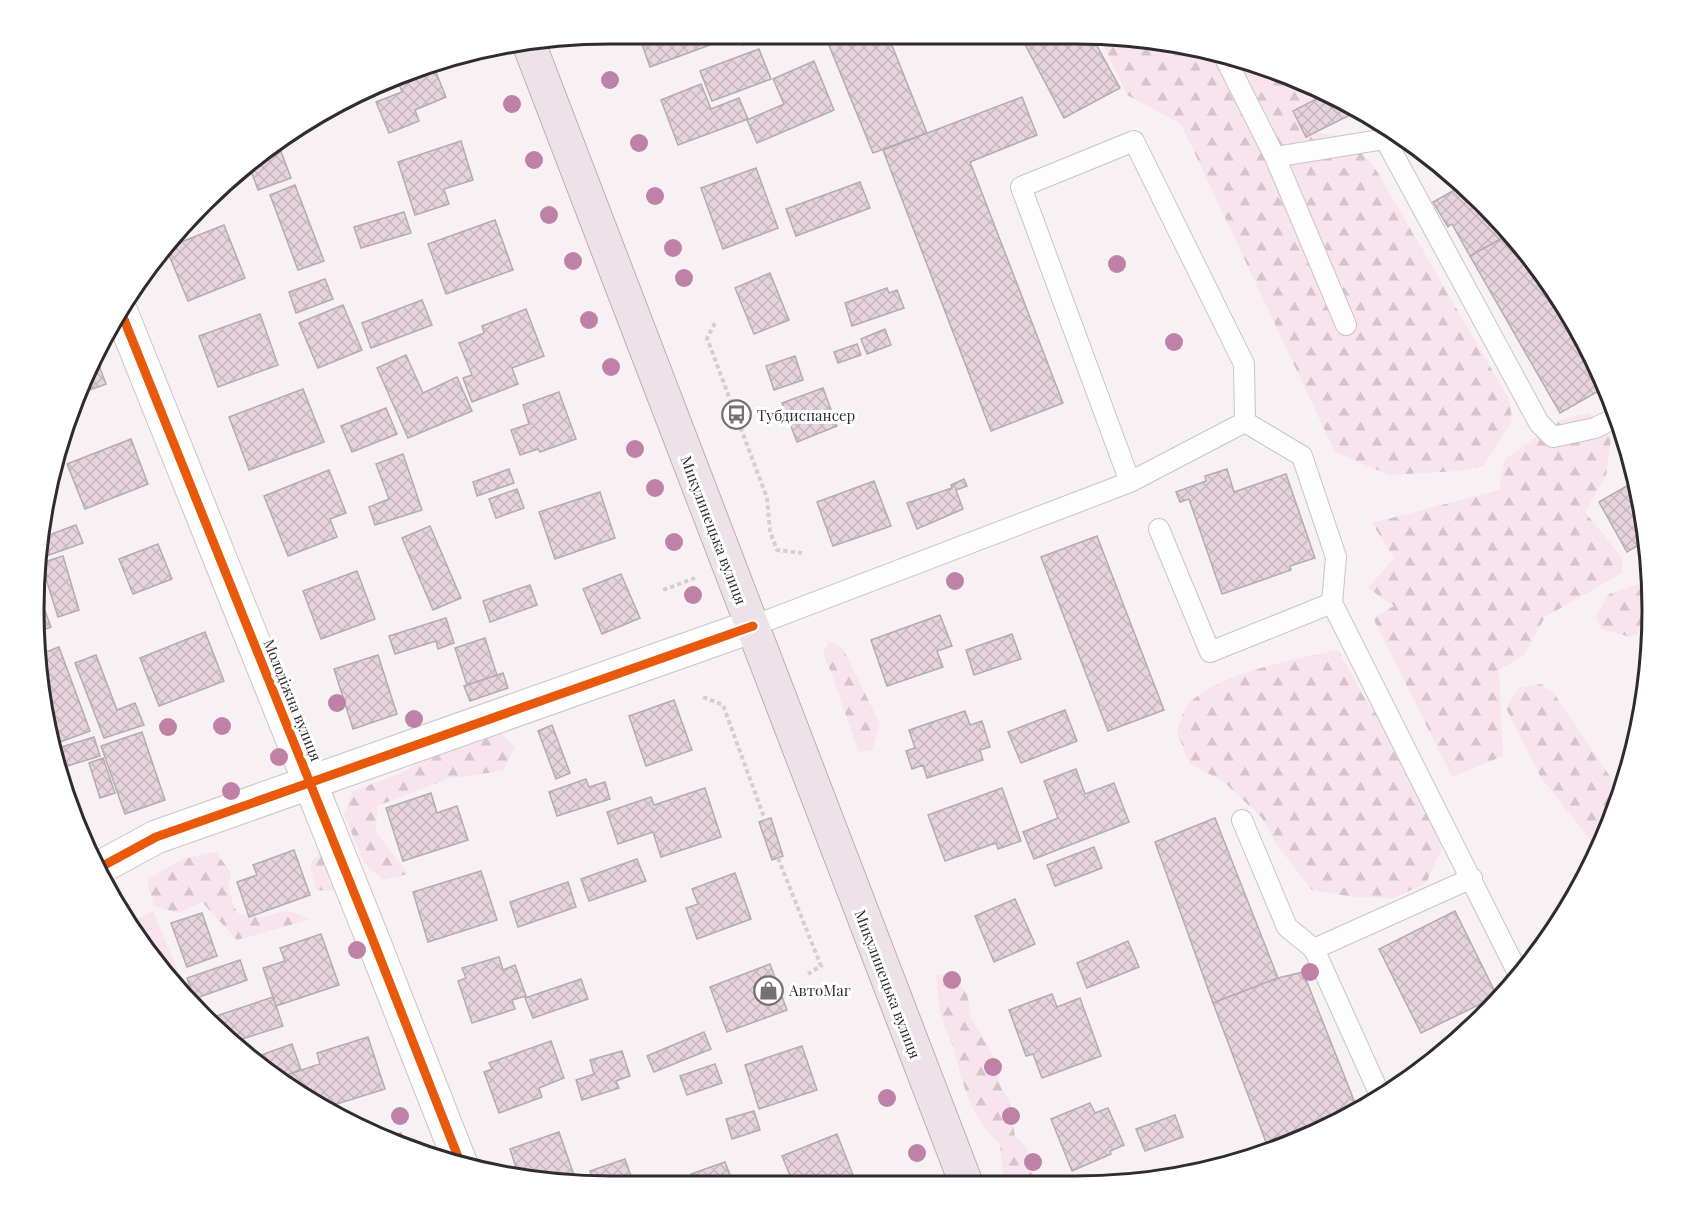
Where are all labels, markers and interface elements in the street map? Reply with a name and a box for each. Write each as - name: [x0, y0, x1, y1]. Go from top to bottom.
- bus stop icon: Тубдиспансер: [720, 399, 752, 431]
- place label: Тубдиспансер: [757, 405, 856, 425]
- street label: Микулинецька вулиця: [676, 453, 752, 607]
- street label: Молодіжна вулиця: [259, 636, 327, 764]
- street label: Микулинецька вулиця: [850, 907, 926, 1061]
- shop icon: АвтоМаг: [752, 974, 784, 1006]
- place label: АвтоМаг: [788, 980, 851, 1000]

